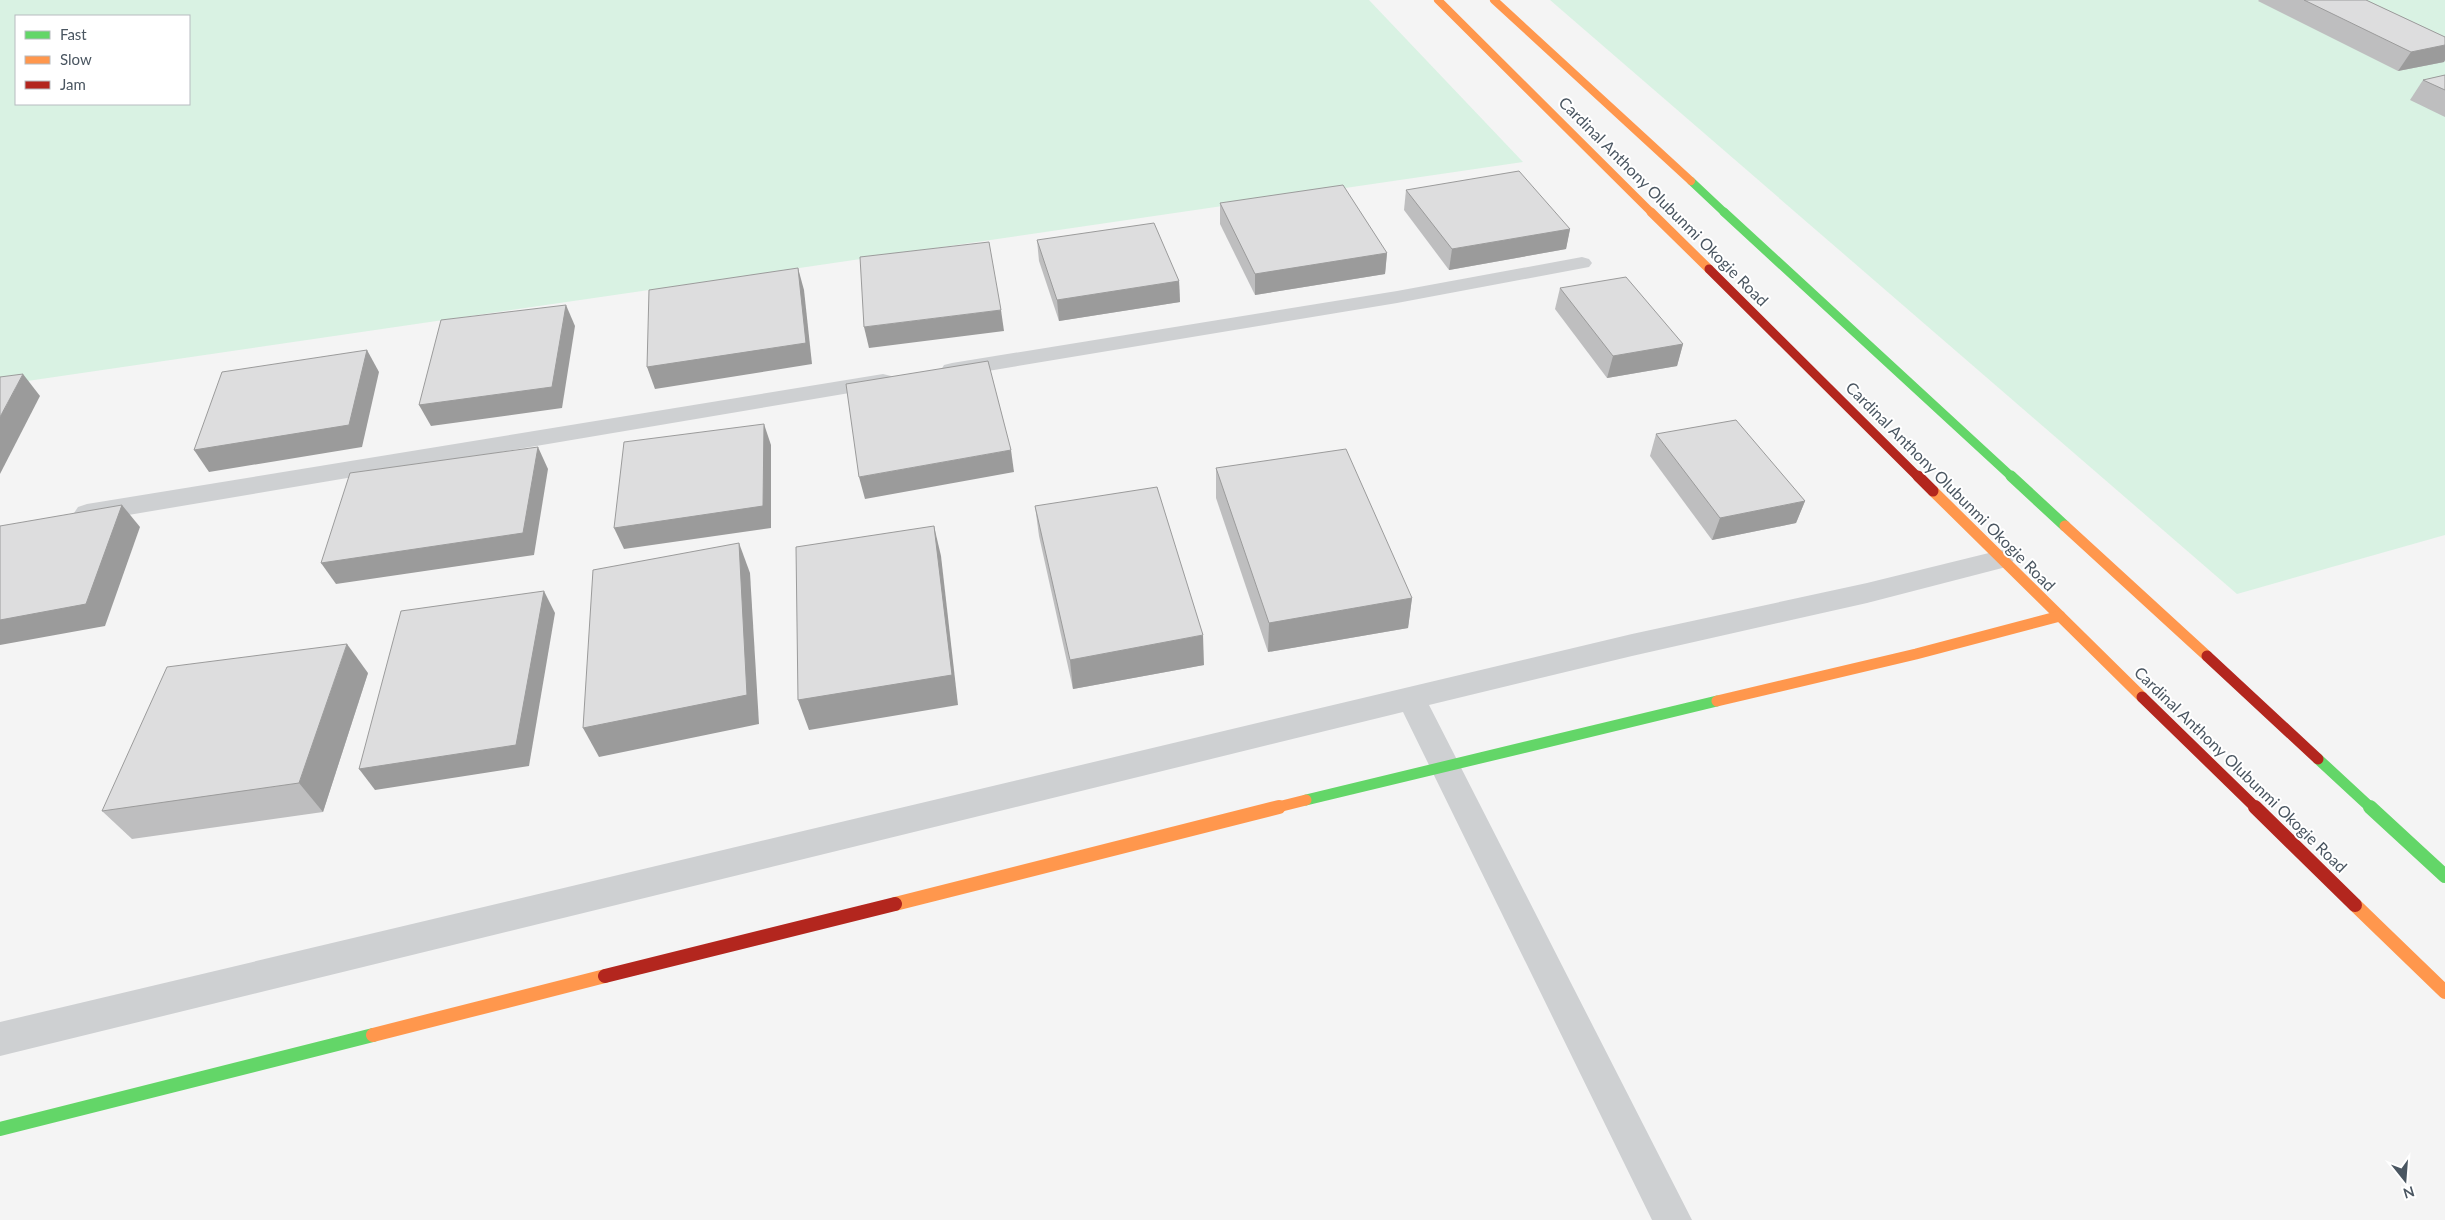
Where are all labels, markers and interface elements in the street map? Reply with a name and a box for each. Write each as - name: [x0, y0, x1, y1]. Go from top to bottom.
- legend: [15, 15, 190, 105]
- text: Fast: [60, 25, 87, 43]
- text: Slow: [60, 50, 92, 68]
- text: Jam: [60, 75, 86, 93]
- street label: Cardinal Anthony Olubunmi Okogie Road: [1555, 92, 1773, 310]
- street label: Cardinal Anthony Olubunmi Okogie Road: [1842, 377, 2060, 595]
- street label: Cardinal Anthony Olubunmi Okogie Road: [2131, 662, 2351, 876]
- north arrow: [2380, 1155, 2430, 1205]
- text: N: [2401, 1183, 2417, 1203]

